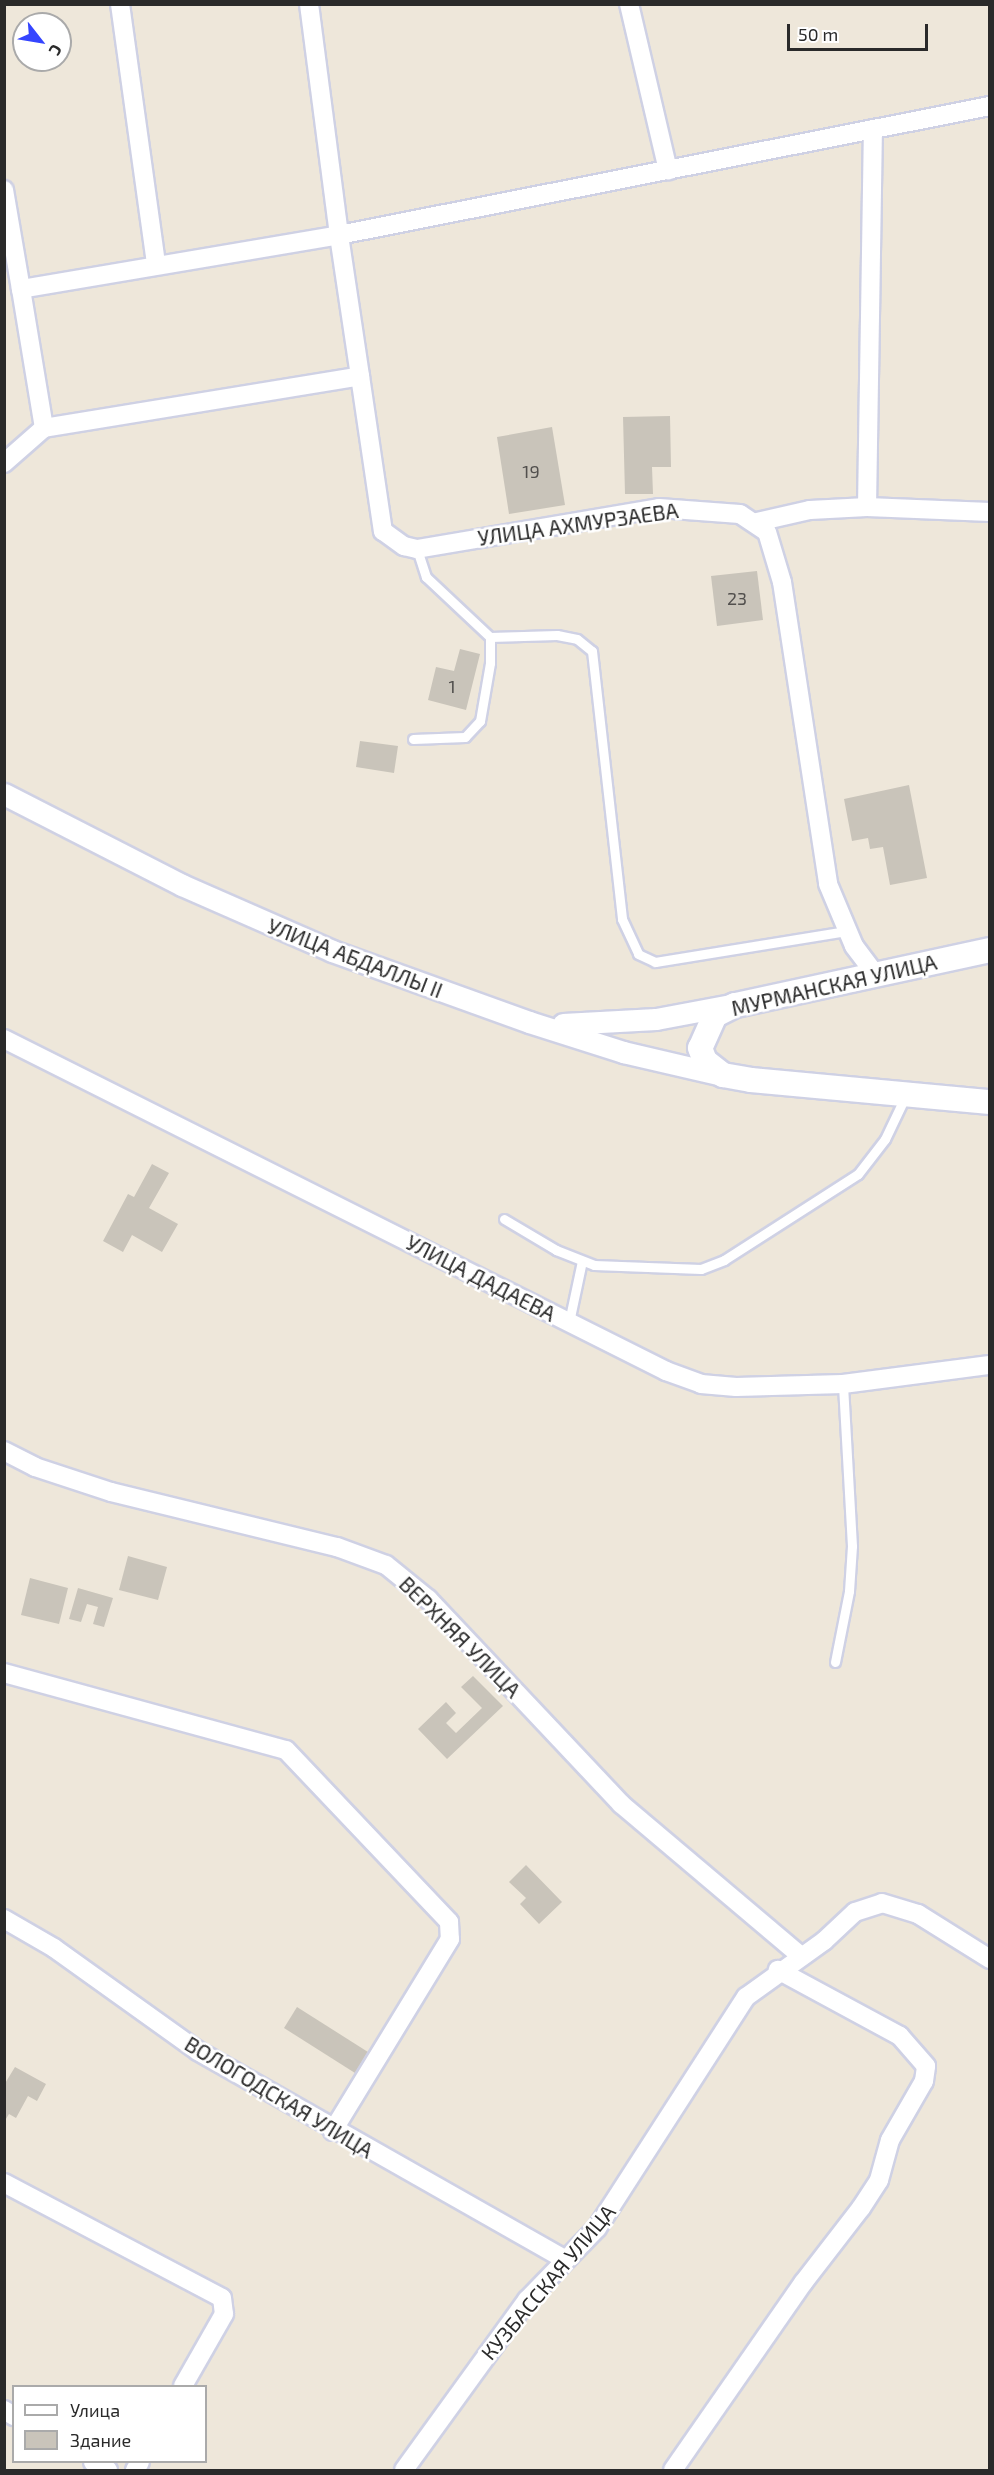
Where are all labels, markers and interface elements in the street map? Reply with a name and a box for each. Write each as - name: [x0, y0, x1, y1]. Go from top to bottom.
- north arrow: [12, 12, 72, 72]
- scale bar: [790, 12, 931, 50]
- text: 50 m: [798, 23, 838, 45]
- text: С: [46, 42, 67, 59]
- house number: 19: [522, 460, 540, 482]
- street label: УЛИЦА АХМУРЗАЕВА: [476, 497, 680, 551]
- house number: 23: [727, 587, 747, 609]
- house number: 1: [448, 675, 456, 697]
- street label: УЛИЦА АБДАЛЛЫ II: [264, 913, 446, 1003]
- street label: МУРМАНСКАЯ УЛИЦА: [729, 949, 939, 1021]
- street label: УЛИЦА ДАДАЕВА: [402, 1229, 560, 1327]
- street label: ВЕРХНЯЯ УЛИЦА: [394, 1571, 526, 1703]
- street label: ВОЛОГОДСКАЯ УЛИЦА: [180, 2031, 378, 2163]
- street label: КУЗБАССКАЯ УЛИЦА: [476, 2199, 620, 2365]
- legend: [12, 2385, 207, 2463]
- text: Улица: [70, 2399, 120, 2421]
- text: Здание: [70, 2429, 131, 2451]

